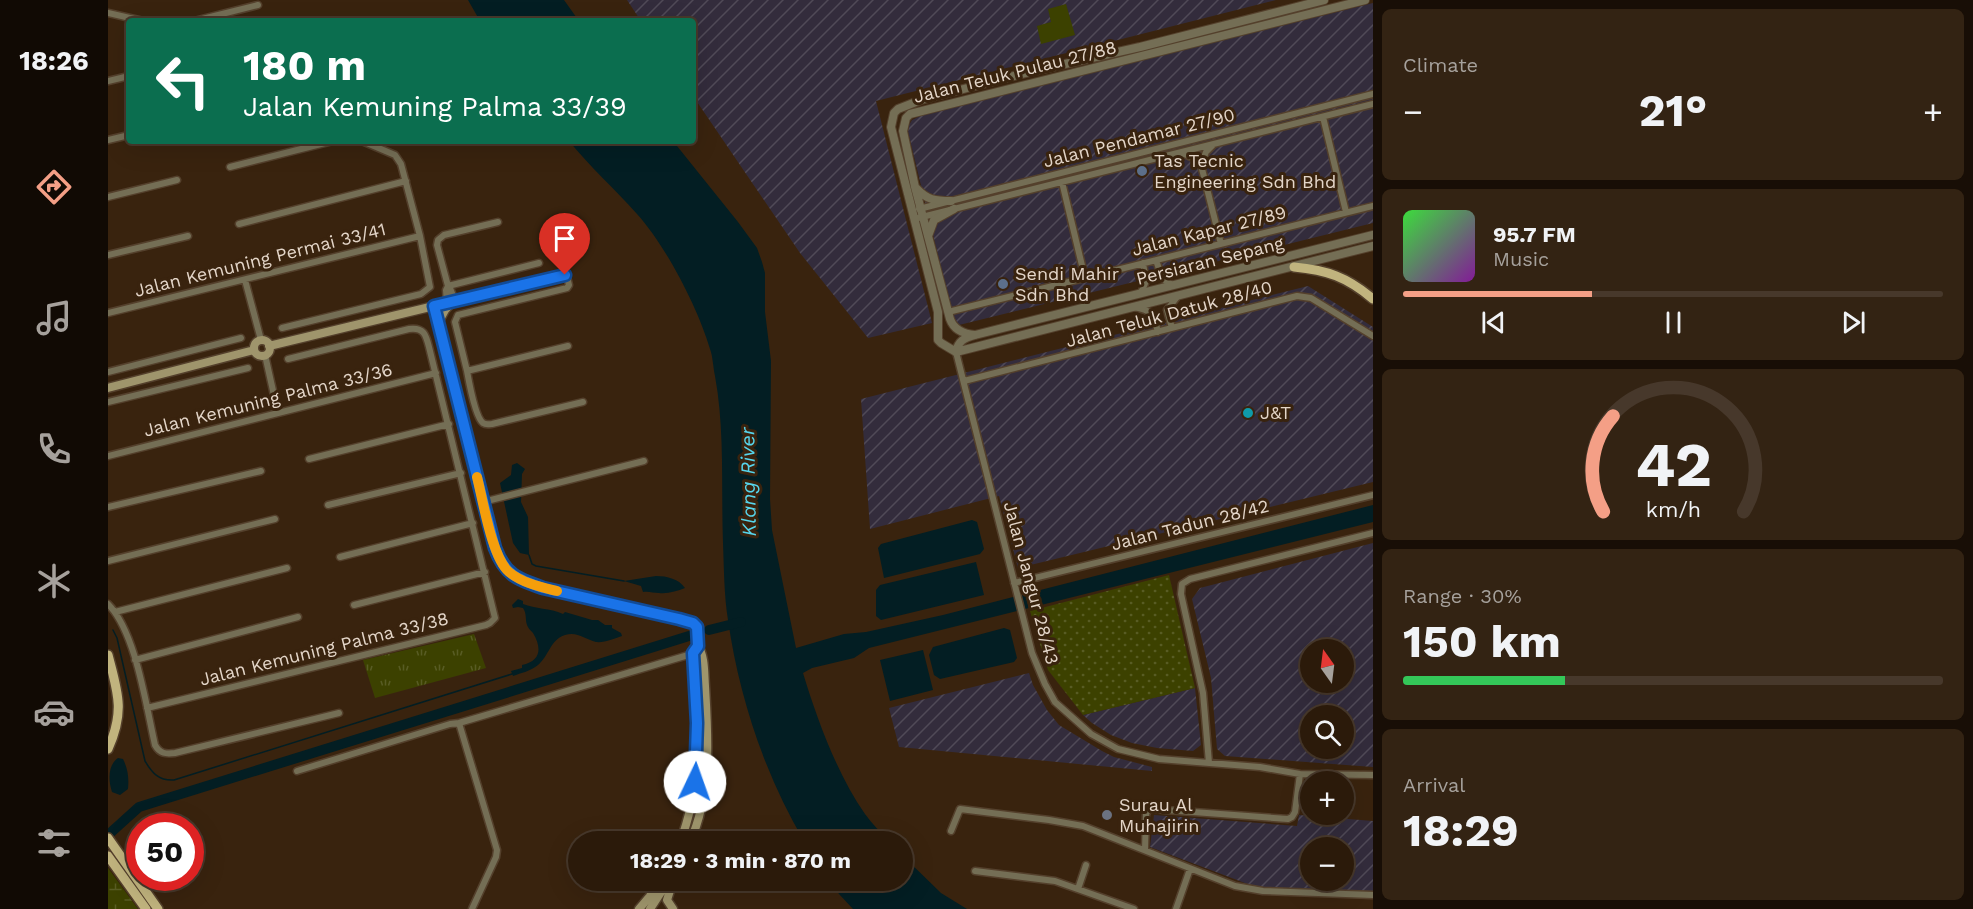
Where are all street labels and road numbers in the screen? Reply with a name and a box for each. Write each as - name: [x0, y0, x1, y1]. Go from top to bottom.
- street label: Jalan Teluk Pulau 27/88: [911, 36, 1119, 107]
- street label: Jalan Pendamar 27/90: [1041, 104, 1237, 171]
- street label: Jalan Kapar 27/89: [1130, 201, 1288, 260]
- street label: Jalan Kemuning Permai 33/41: [132, 218, 388, 301]
- street label: Persiaran Sepang: [1134, 232, 1286, 289]
- street label: Jalan Teluk Datuk 28/40: [1063, 276, 1274, 351]
- street label: Jalan Kemuning Palma 33/36: [141, 358, 394, 441]
- street label: Jalan Tadun 28/42: [1109, 495, 1271, 554]
- street label: Jalan Jangur 28/43: [1000, 499, 1063, 667]
- street label: Jalan Kemuning Palma 33/38: [197, 607, 450, 690]

